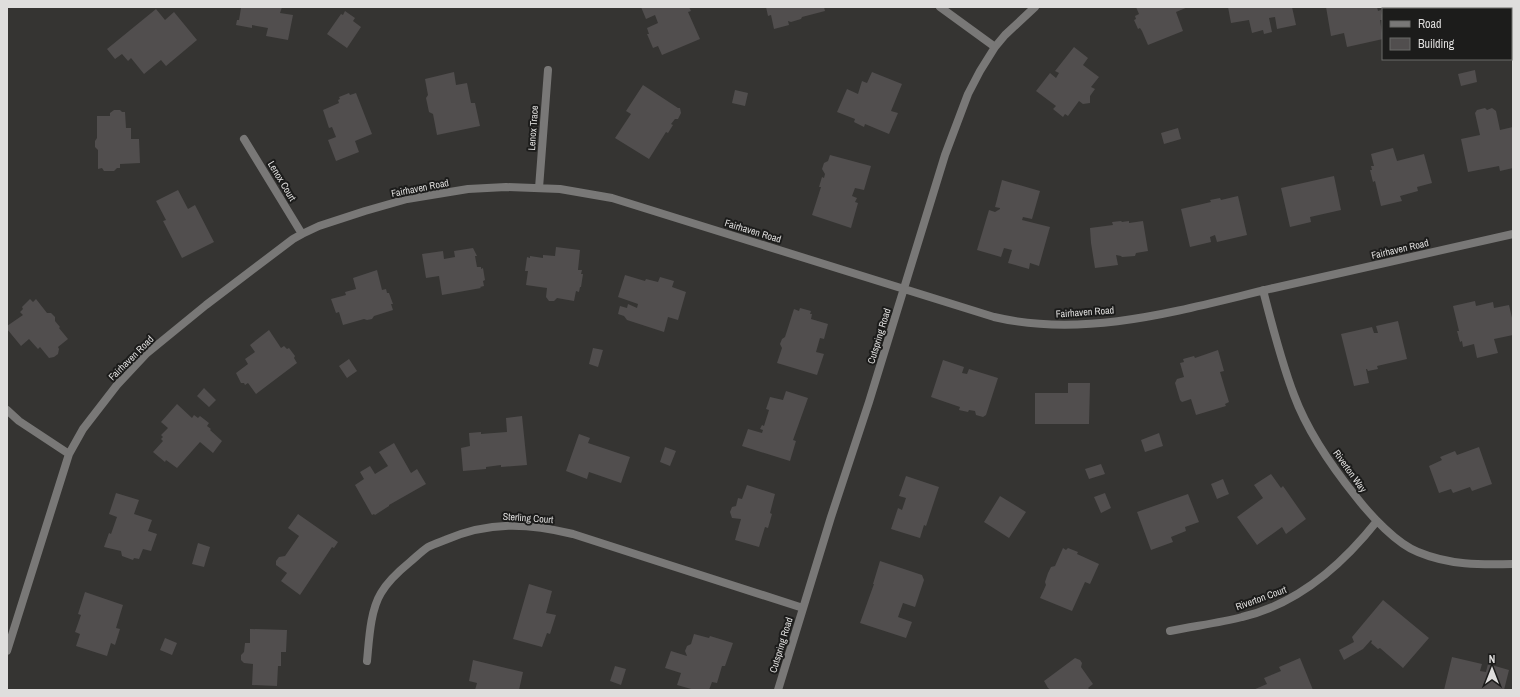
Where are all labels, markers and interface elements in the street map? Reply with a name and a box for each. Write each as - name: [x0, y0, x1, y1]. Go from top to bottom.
- legend: [1382, 8, 1512, 60]
- text: Road: [1418, 16, 1442, 32]
- text: Building: [1418, 36, 1455, 52]
- street label: Lenox Trace: [525, 105, 541, 151]
- street label: Lenox Court: [265, 159, 299, 204]
- street label: Fairhaven Road: [390, 176, 450, 200]
- street label: Fairhaven Road: [723, 216, 783, 246]
- street label: Fairhaven Road: [1370, 236, 1430, 262]
- street label: Fairhaven Road: [1055, 303, 1115, 321]
- street label: Cutspring Road: [864, 307, 894, 365]
- street label: Fairhaven Road: [106, 333, 156, 383]
- street label: Riverton Way: [1330, 447, 1370, 496]
- street label: Sterling Court: [502, 510, 554, 526]
- street label: Riverton Court: [1234, 583, 1289, 613]
- street label: Cutspring Road: [766, 616, 796, 674]
- north arrow: [1472, 649, 1512, 689]
- text: N: [1489, 652, 1495, 666]

